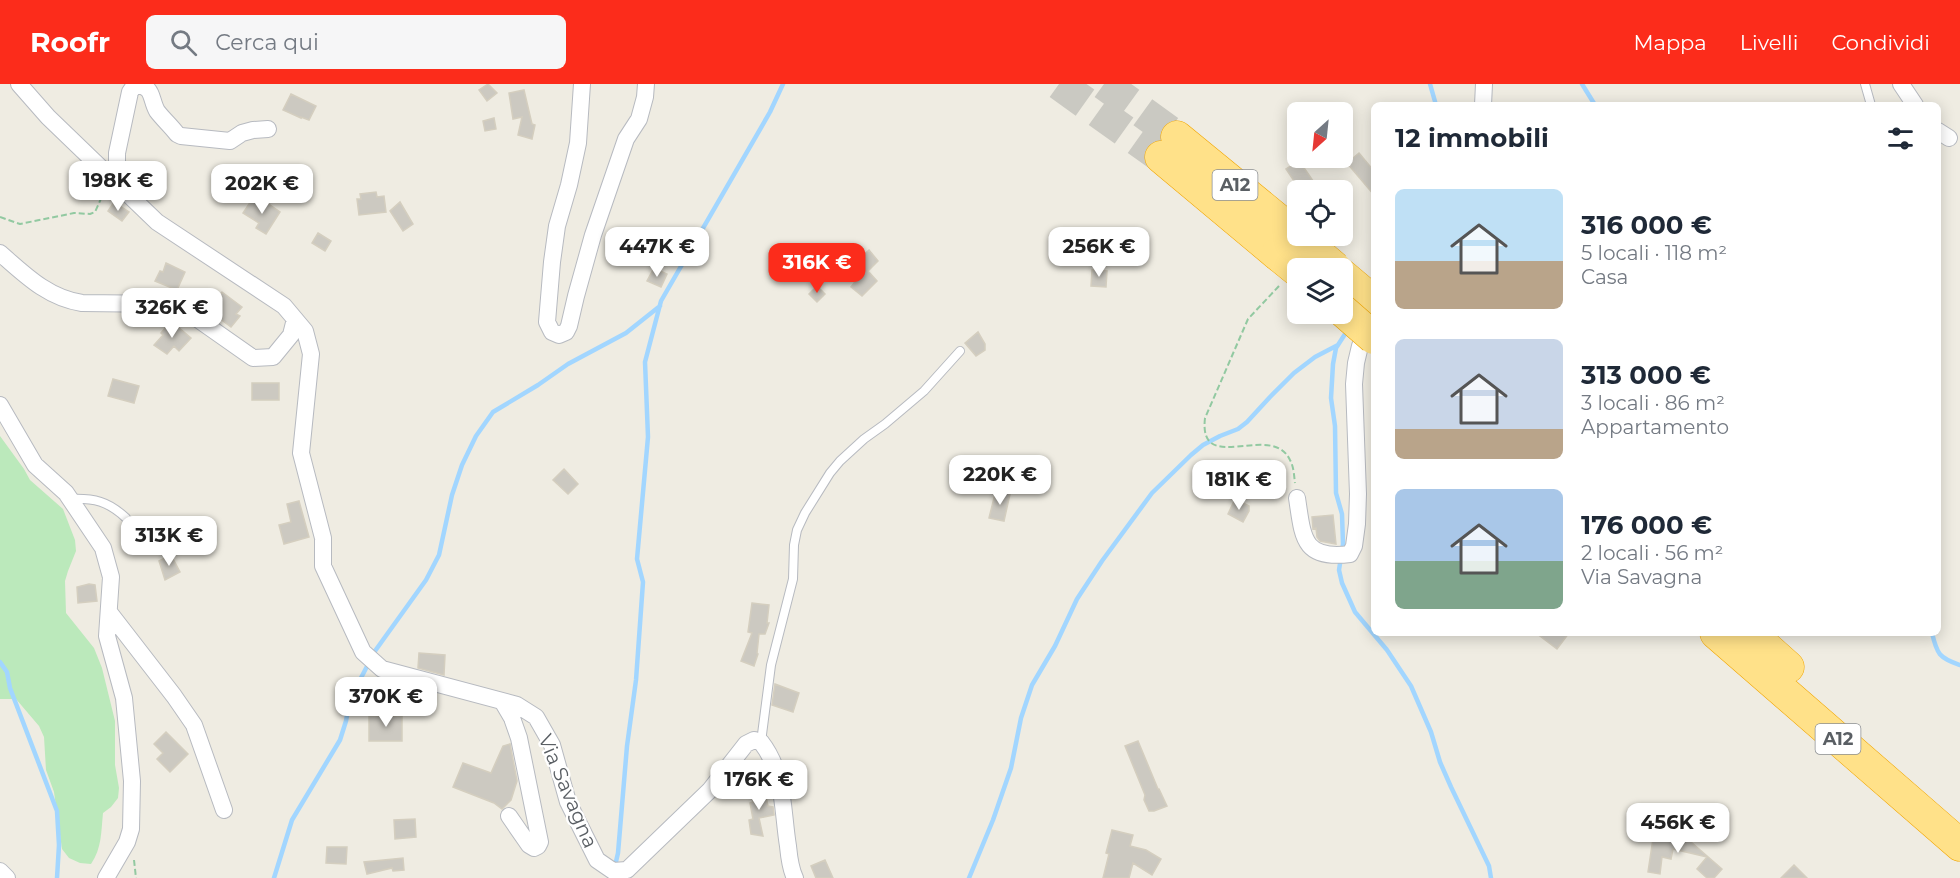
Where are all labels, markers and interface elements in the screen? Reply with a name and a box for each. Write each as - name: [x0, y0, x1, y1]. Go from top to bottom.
- search box: [146, 15, 566, 69]
- text: Roofr: [30, 25, 110, 59]
- icon: search: [167, 26, 200, 59]
- text: Cerca qui: [215, 29, 319, 56]
- text: Mappa: [1633, 30, 1707, 55]
- text: Livelli: [1740, 30, 1798, 55]
- text: Condividi: [1831, 30, 1930, 55]
- north arrow: [1287, 102, 1353, 168]
- map controls: [1287, 102, 1353, 324]
- text: 12 immobili: [1395, 122, 1549, 154]
- icon: filters: [1884, 122, 1917, 155]
- pin: 198K €: [69, 161, 167, 212]
- pin: 202K €: [213, 164, 311, 215]
- text: 198K €: [83, 168, 153, 192]
- road number: A12: [1212, 170, 1258, 200]
- text: 202K €: [225, 171, 299, 195]
- button: locate: [1287, 180, 1353, 246]
- text: 316 000 €: [1581, 209, 1712, 241]
- icon: home: [1443, 213, 1515, 285]
- pin: 447K €: [608, 227, 706, 278]
- pin: 256K €: [1050, 227, 1148, 278]
- text: 447K €: [619, 234, 695, 258]
- text: 256K €: [1062, 234, 1136, 258]
- text: 5 locali · 118 m²: [1581, 241, 1727, 265]
- pin: 316K €: [768, 243, 866, 294]
- text: 316K €: [782, 250, 852, 274]
- button: layers: [1287, 258, 1353, 324]
- text: Casa: [1581, 265, 1628, 289]
- pin: 326K €: [123, 288, 221, 339]
- text: 326K €: [136, 295, 208, 319]
- text: 313 000 €: [1581, 359, 1711, 391]
- icon: home: [1443, 363, 1515, 435]
- text: 3 locali · 86 m²: [1581, 391, 1725, 415]
- text: Appartamento: [1581, 415, 1729, 439]
- pin: 220K €: [951, 455, 1049, 506]
- pin: 181K €: [1190, 460, 1288, 511]
- text: 220K €: [963, 462, 1037, 486]
- text: 181K €: [1206, 467, 1272, 491]
- text: 176 000 €: [1581, 509, 1712, 541]
- icon: home: [1443, 513, 1515, 585]
- pin: 313K €: [120, 516, 218, 567]
- text: 313K €: [135, 523, 203, 547]
- text: 2 locali · 56 m²: [1581, 541, 1723, 565]
- text: Via Savagna: [1581, 565, 1702, 589]
- pin: 370K €: [337, 677, 435, 728]
- text: 370K €: [349, 684, 423, 708]
- road number: A12: [1816, 724, 1860, 754]
- street label: Via Savagna: [533, 731, 603, 851]
- pin: 176K €: [710, 760, 808, 811]
- text: 176K €: [724, 767, 794, 791]
- pin: 456K €: [1629, 803, 1727, 854]
- text: 456K €: [1640, 810, 1716, 834]

